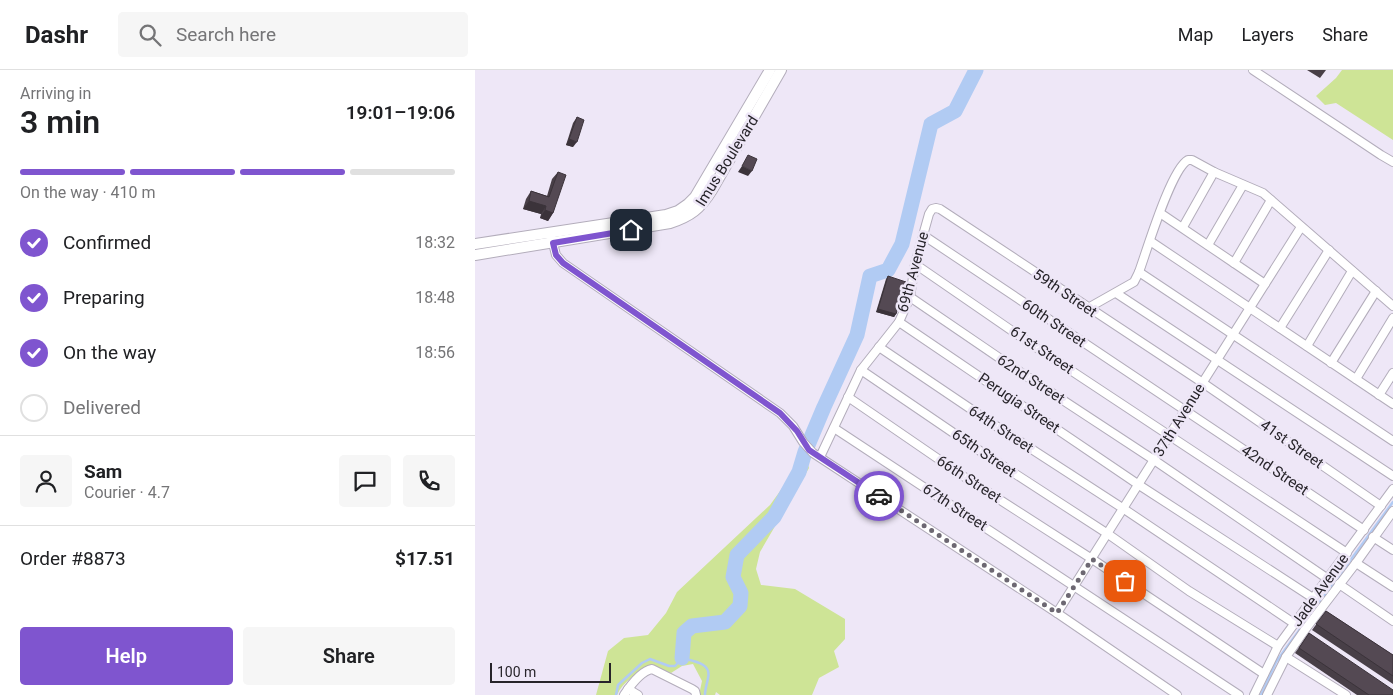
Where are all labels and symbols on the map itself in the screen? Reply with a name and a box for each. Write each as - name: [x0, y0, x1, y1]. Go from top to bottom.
- street label: Imus Boulevard: [692, 112, 762, 210]
- pin: [610, 209, 652, 251]
- street label: 69th Avenue: [894, 230, 932, 314]
- street label: 59th Street: [1030, 265, 1101, 321]
- street label: 60th Street: [1019, 295, 1090, 351]
- street label: 61st Street: [1007, 322, 1077, 378]
- street label: 62nd Street: [994, 351, 1068, 408]
- street label: Perugia Street: [975, 369, 1063, 437]
- street label: 37th Avenue: [1149, 380, 1209, 460]
- street label: 64th Street: [965, 401, 1037, 457]
- street label: 41st Street: [1257, 416, 1327, 472]
- street label: 65th Street: [949, 425, 1020, 481]
- street label: 42nd Street: [1238, 441, 1312, 499]
- street label: 66th Street: [933, 451, 1005, 507]
- courier: [854, 471, 904, 521]
- street label: 67th Street: [919, 479, 991, 535]
- street label: Jade Avenue: [1288, 550, 1352, 630]
- pin: [1104, 560, 1146, 602]
- scale bar: [490, 660, 611, 683]

